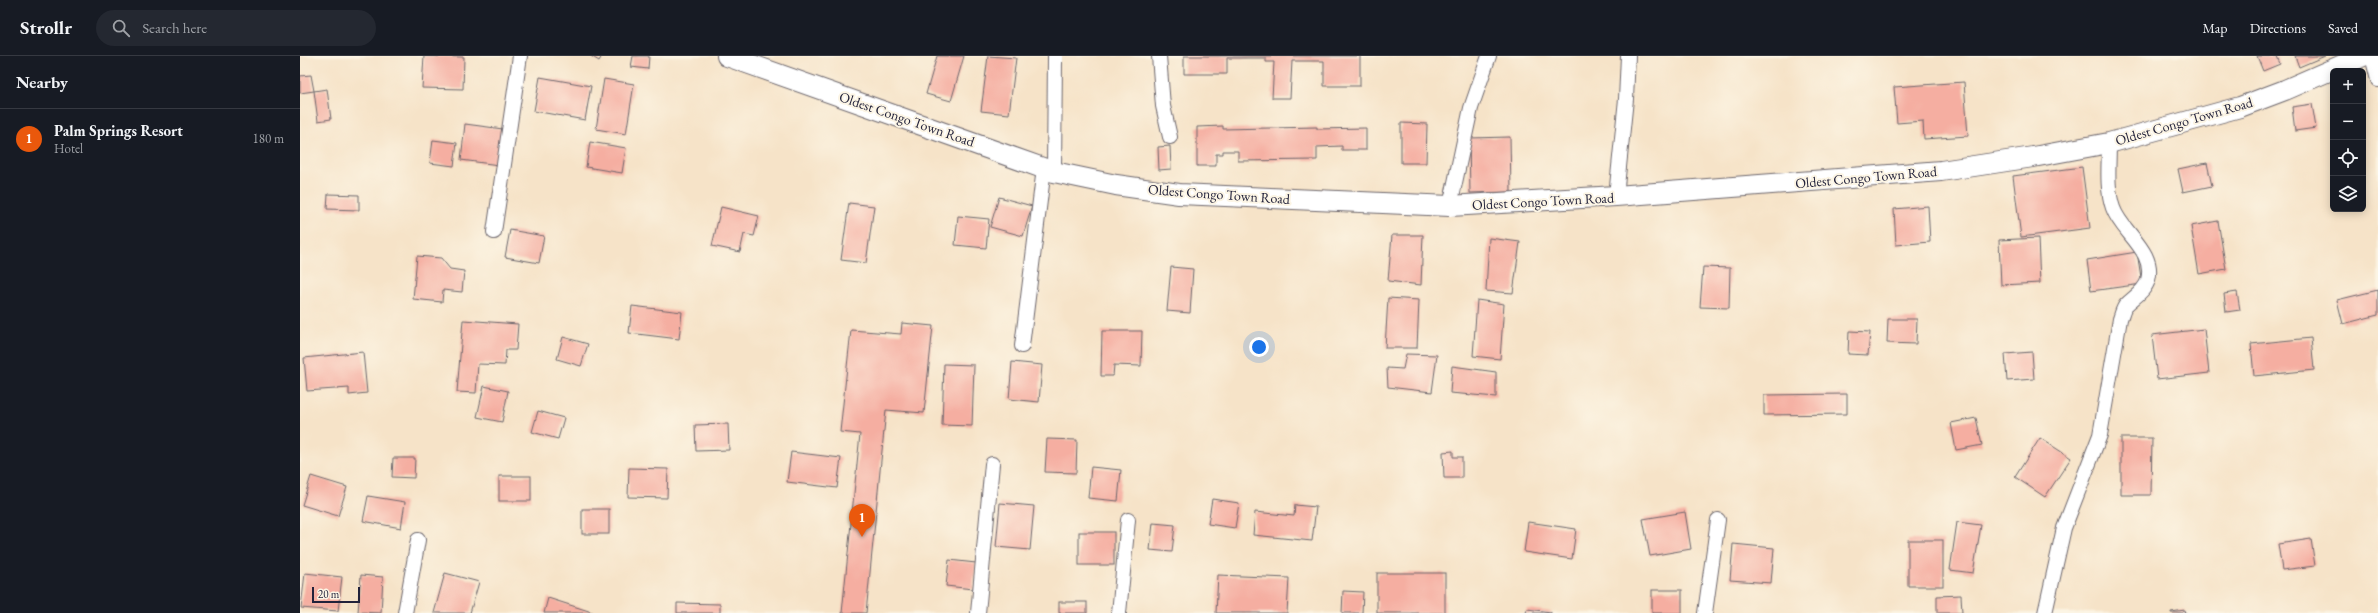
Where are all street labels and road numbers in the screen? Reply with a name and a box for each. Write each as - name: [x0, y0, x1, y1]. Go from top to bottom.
- street label: Oldest Congo Town Road: [837, 87, 978, 151]
- street label: Oldest Congo Town Road: [2113, 93, 2256, 149]
- street label: Oldest Congo Town Road: [1794, 162, 1938, 192]
- street label: Oldest Congo Town Road: [1147, 180, 1291, 208]
- street label: Oldest Congo Town Road: [1472, 188, 1615, 214]

